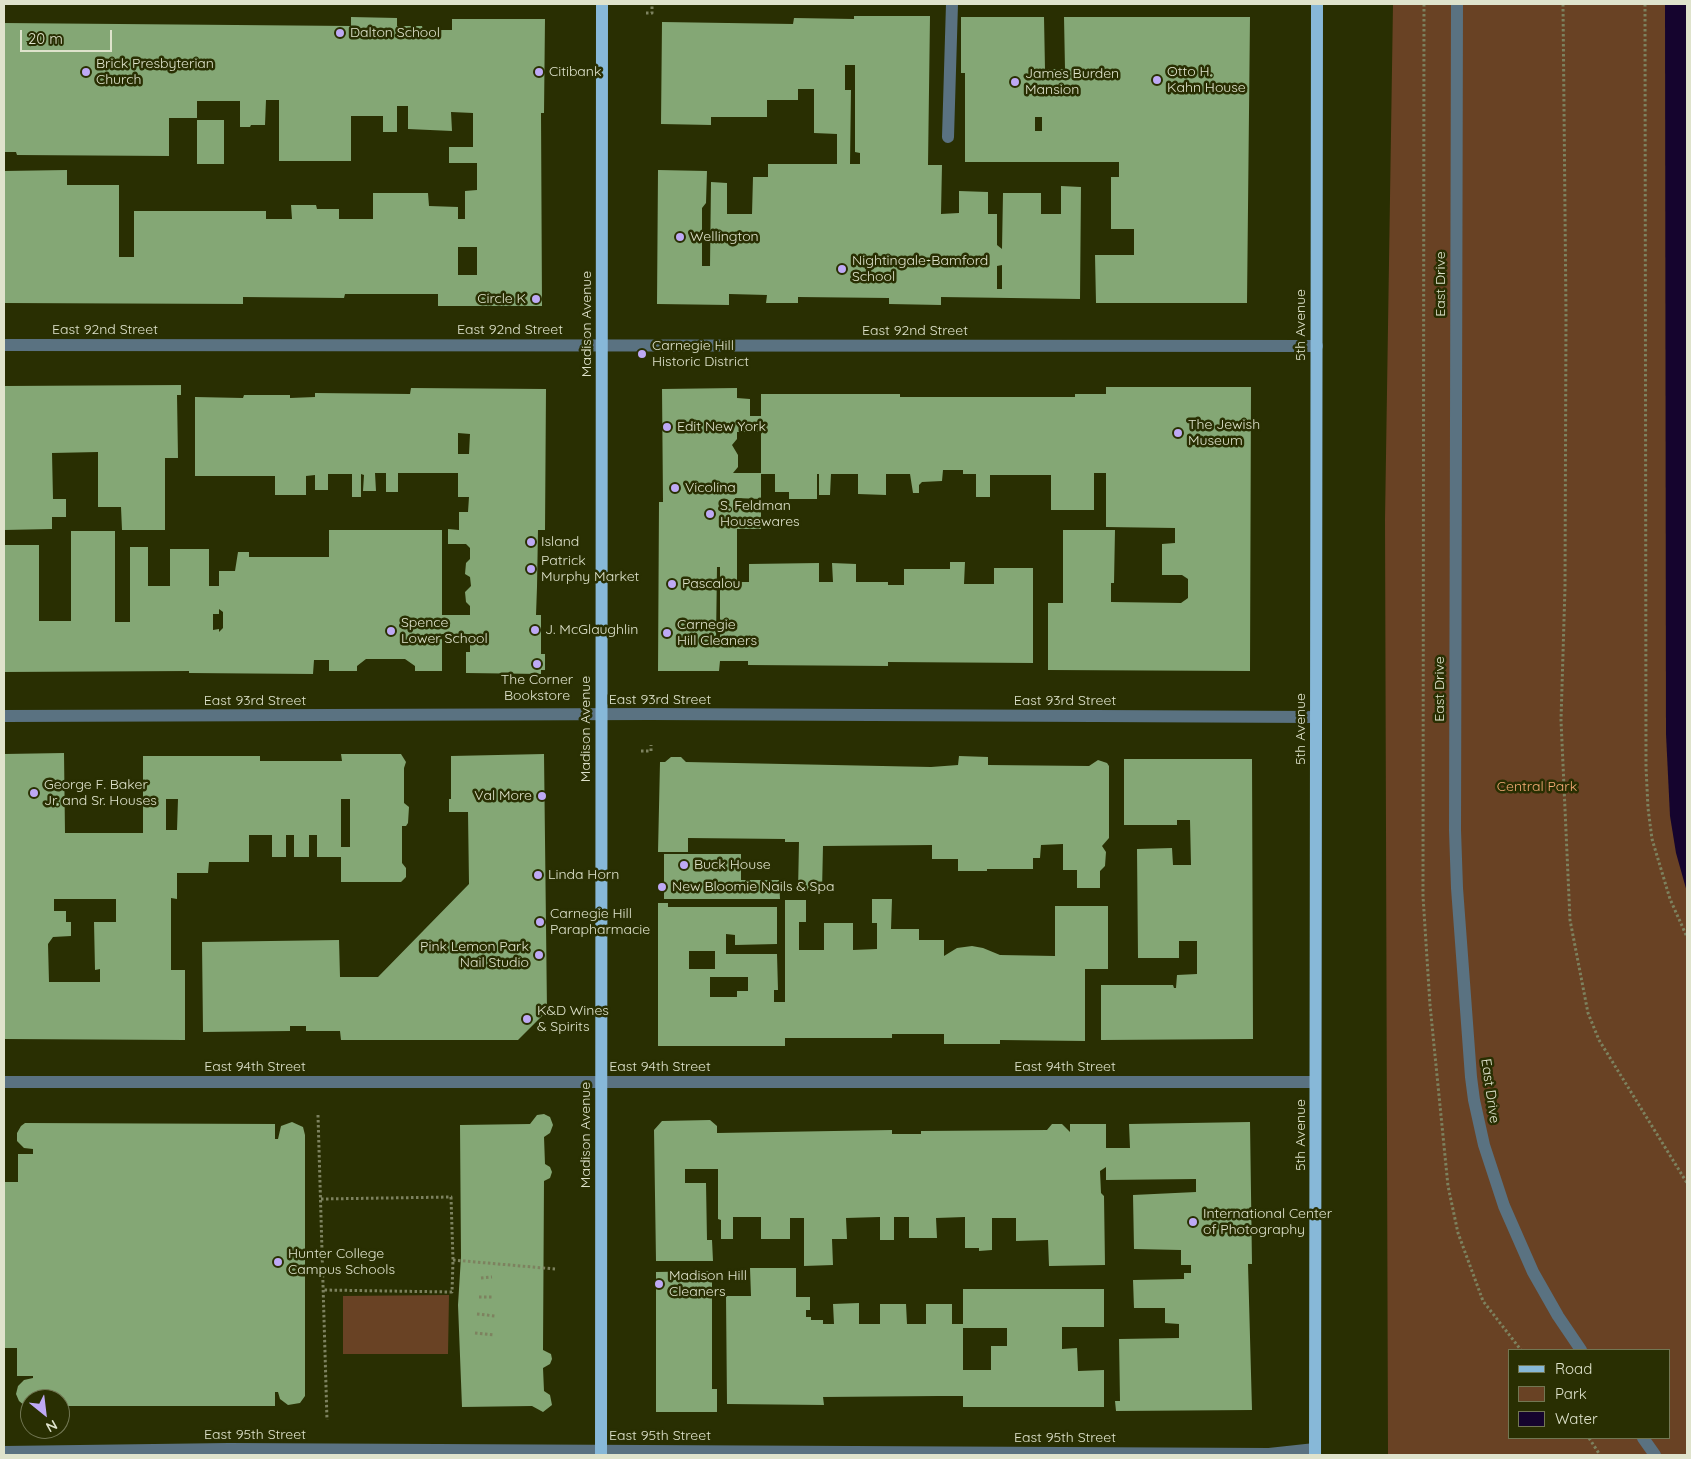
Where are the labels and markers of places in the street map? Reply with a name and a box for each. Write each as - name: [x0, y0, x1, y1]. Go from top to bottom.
- place label: Dalton School: [350, 25, 440, 41]
- marker: Dalton School: [334, 27, 346, 39]
- place label: Brick Presbyterian Church: [96, 56, 214, 88]
- place label: Citibank: [549, 64, 601, 80]
- place label: Otto H. Kahn House: [1167, 64, 1246, 96]
- marker: Brick Presbyterian Church: [80, 66, 92, 78]
- marker: Citibank: [533, 66, 545, 78]
- place label: James Burden Mansion: [1025, 66, 1119, 98]
- marker: Otto H. Kahn House: [1151, 74, 1163, 86]
- marker: James Burden Mansion: [1009, 76, 1021, 88]
- place label: Wellington: [690, 229, 759, 245]
- marker: Wellington: [674, 231, 686, 243]
- place label: Nightingale-Bamford School: [852, 253, 988, 286]
- marker: Nightingale-Bamford School: [836, 263, 848, 275]
- place label: Circle K: [477, 291, 526, 307]
- marker: Circle K: [530, 293, 542, 305]
- place label: Carnegie Hill Historic District: [652, 338, 749, 371]
- marker: Carnegie Hill Historic District: [636, 348, 648, 360]
- place label: The Jewish Museum: [1188, 417, 1260, 450]
- place label: Edit New York: [677, 419, 766, 435]
- marker: Edit New York: [661, 421, 673, 433]
- marker: The Jewish Museum: [1172, 427, 1184, 439]
- place label: Vicolina: [685, 480, 736, 496]
- marker: Vicolina: [669, 482, 681, 494]
- place label: S. Feldman Housewares: [720, 498, 800, 530]
- marker: S. Feldman Housewares: [704, 508, 716, 520]
- place label: Island: [541, 534, 579, 550]
- marker: Island: [525, 536, 537, 548]
- place label: Patrick Murphy Market: [541, 553, 639, 586]
- marker: Patrick Murphy Market: [525, 563, 537, 575]
- place label: Pascalou: [682, 576, 741, 592]
- marker: Pascalou: [666, 578, 678, 590]
- place label: Spence Lower School: [401, 615, 488, 648]
- place label: Carnegie Hill Cleaners: [677, 617, 757, 650]
- place label: J. McGlaughlin: [545, 622, 638, 638]
- marker: J. McGlaughlin: [529, 624, 541, 636]
- marker: Spence Lower School: [385, 625, 397, 637]
- marker: Carnegie Hill Cleaners: [661, 627, 673, 639]
- marker: The Corner Bookstore: [531, 658, 543, 670]
- place label: The Corner Bookstore: [501, 672, 573, 704]
- place label: George F. Baker Jr. and Sr. Houses: [44, 777, 157, 810]
- marker: George F. Baker Jr. and Sr. Houses: [28, 787, 40, 799]
- place label: Val More: [474, 788, 532, 804]
- marker: Val More: [536, 790, 548, 802]
- place label: Buck House: [694, 857, 771, 873]
- marker: Buck House: [678, 859, 690, 871]
- place label: Linda Horn: [548, 867, 619, 883]
- marker: Linda Horn: [532, 869, 544, 881]
- place label: New Bloomie Nails & Spa: [672, 879, 834, 895]
- marker: New Bloomie Nails & Spa: [656, 881, 668, 893]
- place label: Carnegie Hill Parapharmacie: [550, 906, 650, 939]
- marker: Carnegie Hill Parapharmacie: [534, 916, 546, 928]
- place label: Pink Lemon Park Nail Studio: [420, 939, 529, 972]
- marker: Pink Lemon Park Nail Studio: [533, 949, 545, 961]
- place label: K&D Wines & Spirits: [537, 1003, 609, 1036]
- marker: K&D Wines & Spirits: [521, 1013, 533, 1025]
- place label: International Center of Photography: [1203, 1206, 1332, 1238]
- marker: International Center of Photography: [1187, 1216, 1199, 1228]
- place label: Hunter College Campus Schools: [288, 1246, 395, 1278]
- marker: Hunter College Campus Schools: [272, 1256, 284, 1268]
- place label: Madison Hill Cleaners: [669, 1268, 747, 1300]
- marker: Madison Hill Cleaners: [653, 1278, 665, 1290]

